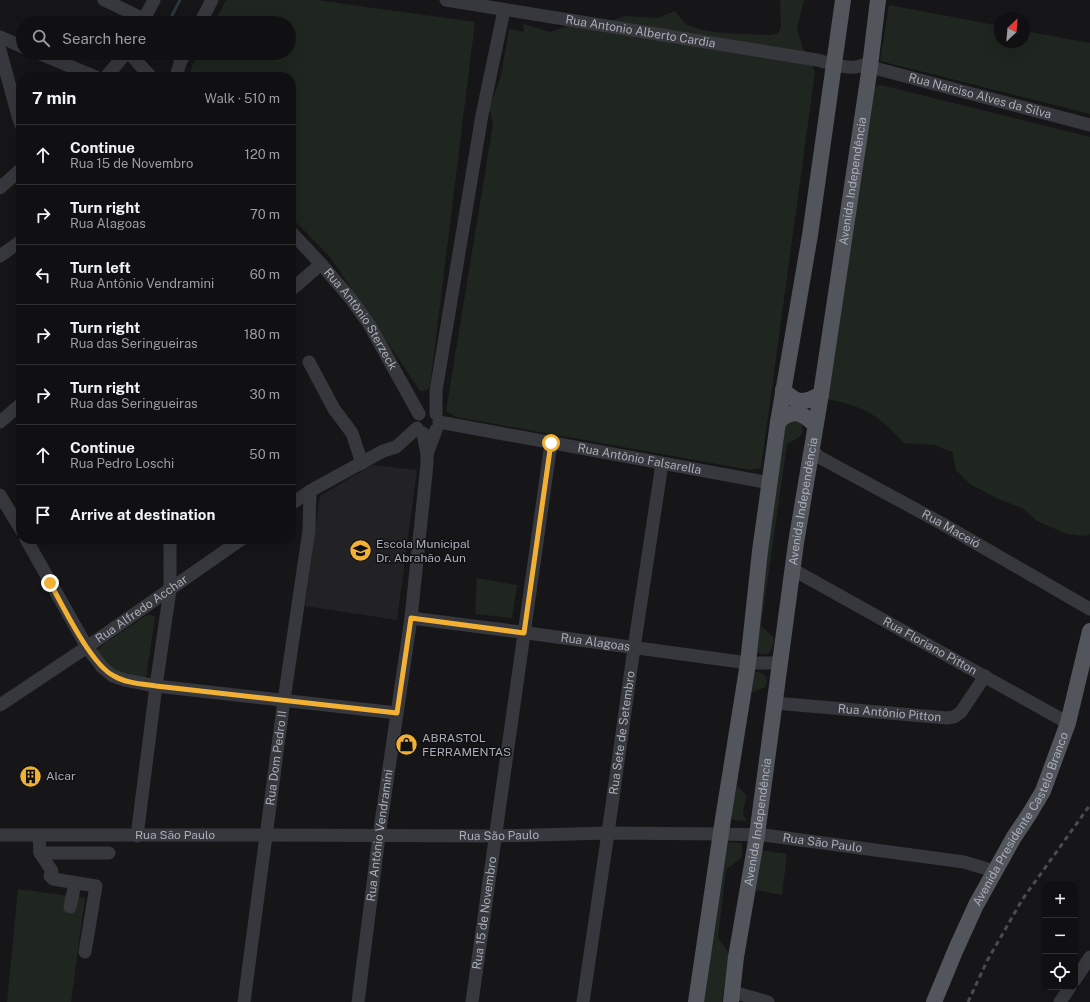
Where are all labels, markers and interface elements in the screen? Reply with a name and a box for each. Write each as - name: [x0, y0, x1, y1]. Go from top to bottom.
- street label: Rua Antonio Alberto Cardia: [564, 12, 716, 50]
- north arrow: [994, 12, 1030, 48]
- search box: [16, 16, 296, 60]
- icon: search: [30, 27, 52, 49]
- text: Search here: [62, 30, 146, 47]
- street label: Rua Narciso Alves da Silva: [907, 70, 1053, 122]
- text: 7 min: [32, 88, 76, 108]
- text: Walk · 510 m: [205, 91, 280, 106]
- street label: Avenida Independência: [836, 116, 869, 246]
- text: Continue: [70, 139, 135, 156]
- icon: ahead: [32, 144, 54, 166]
- text: 120 m: [245, 147, 280, 162]
- text: Rua 15 de Novembro: [70, 156, 193, 171]
- text: Turn right: [70, 199, 140, 216]
- icon: right: [32, 204, 54, 226]
- text: 70 m: [250, 207, 280, 222]
- text: Rua Alagoas: [70, 216, 146, 231]
- text: Turn left: [70, 259, 131, 276]
- icon: left: [32, 264, 54, 286]
- street label: Rua Antônio Sterzeck: [321, 266, 400, 373]
- text: 60 m: [250, 267, 280, 282]
- text: Rua Antônio Vendramini: [70, 276, 214, 291]
- text: Turn right: [70, 319, 140, 336]
- icon: right: [32, 324, 54, 346]
- text: 180 m: [244, 327, 280, 342]
- text: Rua das Seringueiras: [70, 336, 198, 351]
- text: Turn right: [70, 379, 140, 396]
- icon: right: [32, 384, 54, 406]
- text: 30 m: [250, 387, 280, 402]
- text: Rua das Seringueiras: [70, 396, 198, 411]
- route start: [542, 434, 560, 452]
- street label: Avenida Independência: [786, 436, 821, 566]
- text: Continue: [70, 439, 135, 456]
- street label: Rua Antônio Falsarella: [577, 441, 703, 477]
- icon: ahead: [32, 444, 54, 466]
- text: 50 m: [249, 447, 280, 462]
- text: Rua Pedro Loschi: [70, 456, 174, 471]
- icon: arrive: [32, 504, 54, 526]
- text: Arrive at destination: [70, 506, 215, 523]
- street label: Rua Maceió: [919, 507, 983, 551]
- place label: Escola Municipal Dr. Abrahão Aun: [376, 537, 471, 565]
- school or university icon: Escola Municipal Dr. Abrahão Aun: [347, 538, 373, 564]
- street label: Rua Alfredo Acchar: [93, 572, 190, 646]
- route end: [41, 574, 59, 592]
- street label: Rua Floriano Pitton: [880, 614, 980, 678]
- street label: Rua Alagoas: [560, 631, 631, 654]
- street label: Rua Sete de Setembro: [606, 670, 638, 796]
- street label: Rua Antônio Pitton: [837, 702, 942, 724]
- street label: Rua Dom Pedro II: [263, 710, 290, 806]
- street label: Avenida Presidente Castelo Branco: [970, 730, 1071, 908]
- place label: ABRASTOL FERRAMENTAS: [422, 731, 511, 759]
- shop icon: ABRASTOL FERRAMENTAS: [394, 732, 420, 758]
- street label: Avenida Independência: [741, 757, 774, 887]
- building icon: Alcar: [18, 763, 44, 789]
- street label: Rua Antônio Vendramini: [364, 768, 396, 902]
- place label: Alcar: [46, 769, 76, 783]
- street label: Rua São Paulo: [135, 828, 215, 842]
- street label: Rua São Paulo: [459, 828, 539, 843]
- street label: Rua São Paulo: [782, 831, 863, 855]
- street label: Rua 15 de Novembro: [470, 855, 500, 970]
- map controls: [1042, 882, 1078, 990]
- button: +: [1042, 882, 1078, 918]
- button: −: [1042, 918, 1078, 954]
- button: locate: [1042, 954, 1078, 990]

